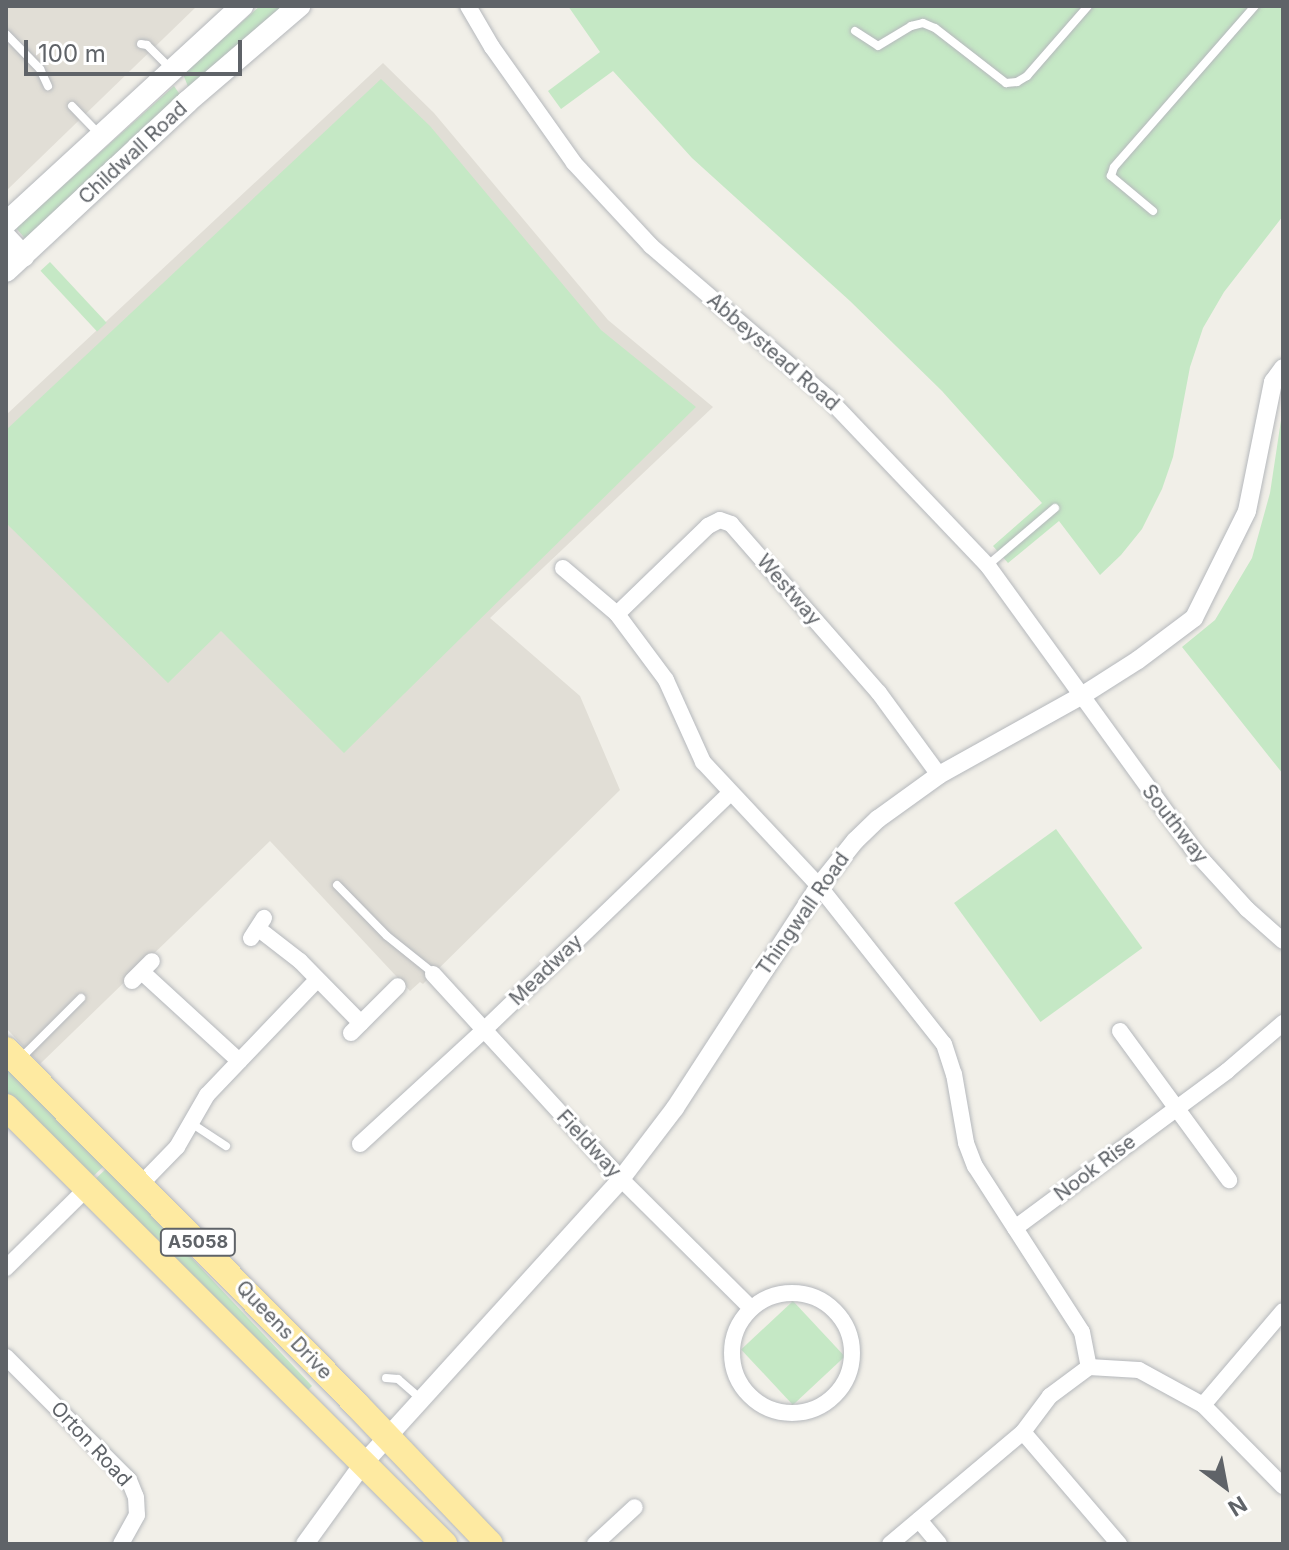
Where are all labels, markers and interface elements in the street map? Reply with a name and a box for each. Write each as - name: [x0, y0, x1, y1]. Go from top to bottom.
- scale bar: [28, 24, 246, 74]
- text: 100 m: [38, 39, 106, 68]
- street label: Childwall Road: [74, 97, 192, 209]
- street label: Abbeystead Road: [702, 288, 844, 416]
- street label: Westway: [752, 550, 826, 630]
- street label: Southway: [1137, 780, 1213, 868]
- street label: Thingwall Road: [752, 848, 854, 980]
- street label: Meadway: [505, 929, 587, 1011]
- street label: Fieldway: [552, 1105, 626, 1183]
- street label: Nook Rise: [1050, 1130, 1140, 1206]
- road number: A5058: [158, 1228, 238, 1256]
- street label: Queens Drive: [231, 1276, 337, 1384]
- street label: Orton Road: [46, 1397, 136, 1491]
- north arrow: [1185, 1446, 1265, 1526]
- text: N: [1224, 1491, 1252, 1522]

